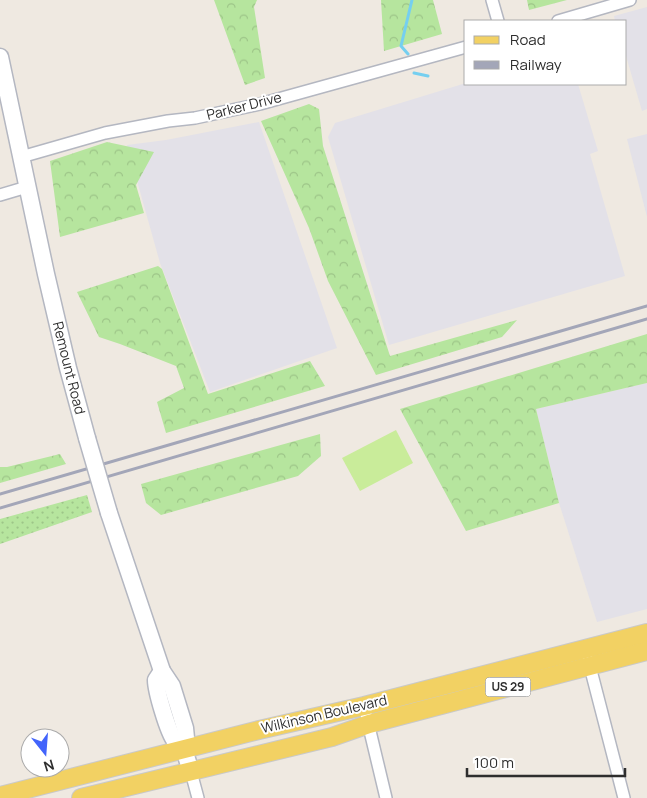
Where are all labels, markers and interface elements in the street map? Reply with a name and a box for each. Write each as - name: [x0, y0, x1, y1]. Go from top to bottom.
- legend: [464, 20, 627, 85]
- text: Road: [510, 29, 546, 50]
- text: Railway: [510, 54, 562, 75]
- street label: Parker Drive: [204, 87, 283, 124]
- street label: Remount Road: [49, 319, 90, 416]
- road number: US 29: [486, 678, 530, 696]
- street label: Wilkinson Boulevard: [259, 690, 389, 737]
- north arrow: [20, 728, 70, 778]
- scale bar: [467, 746, 624, 778]
- text: 100 m: [474, 752, 514, 773]
- text: N: [41, 755, 57, 776]

